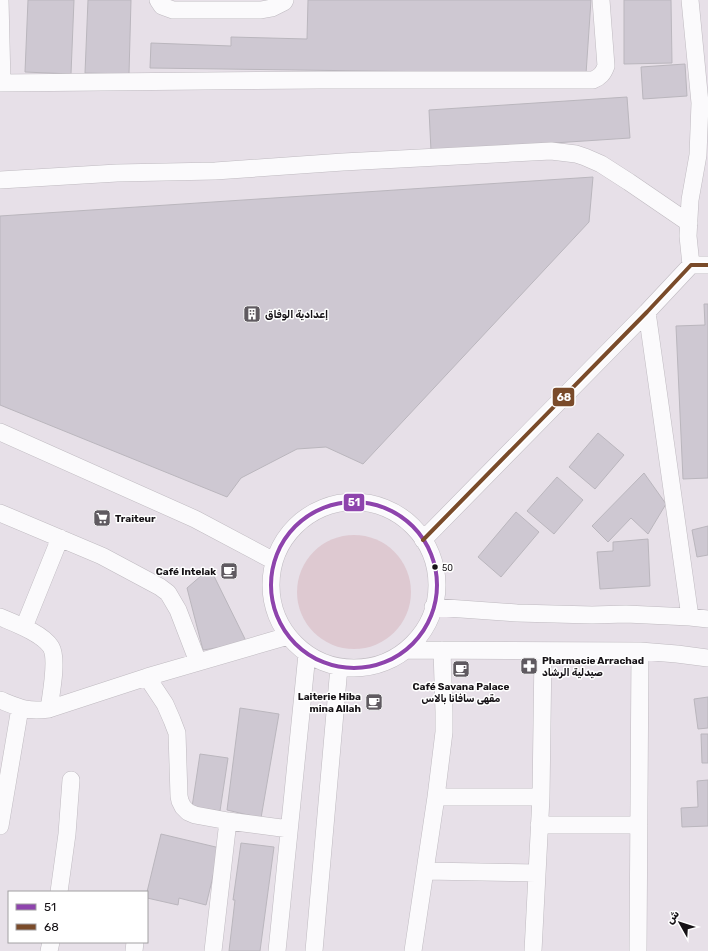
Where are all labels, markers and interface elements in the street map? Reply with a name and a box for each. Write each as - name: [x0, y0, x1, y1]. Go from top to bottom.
- building icon: إعدادية الوفاق: [242, 304, 262, 324]
- place label: إعدادية الوفاق: [265, 309, 328, 321]
- line badge: 68: [552, 387, 575, 407]
- text: 68: [557, 391, 571, 404]
- line badge: 51: [343, 493, 365, 512]
- text: 51: [348, 496, 360, 509]
- supermarket icon: Traiteur: [92, 508, 112, 528]
- place label: Traiteur: [115, 513, 156, 525]
- cafe icon: Café Intelak: [219, 561, 239, 581]
- marker: 50: [430, 562, 440, 572]
- place label: 50: [442, 563, 453, 573]
- place label: Café Intelak: [156, 566, 216, 578]
- place label: Pharmacie Arrachad صيدلية الرشاد: [542, 655, 644, 679]
- pharmacy icon: Pharmacie Arrachad صيدلية الرشاد: [519, 656, 539, 676]
- cafe icon: Café Savana Palace مقهى سافانا بالاس: [451, 659, 471, 679]
- place label: Café Savana Palace مقهى سافانا بالاس: [413, 681, 510, 705]
- place label: Laiterie Hiba mina Allah: [298, 691, 361, 715]
- cafe icon: Laiterie Hiba mina Allah: [364, 692, 384, 712]
- legend: [8, 891, 148, 943]
- text: 51: [44, 900, 56, 914]
- north arrow: [660, 903, 700, 943]
- text: ش: [663, 907, 682, 927]
- text: 68: [44, 920, 59, 934]

